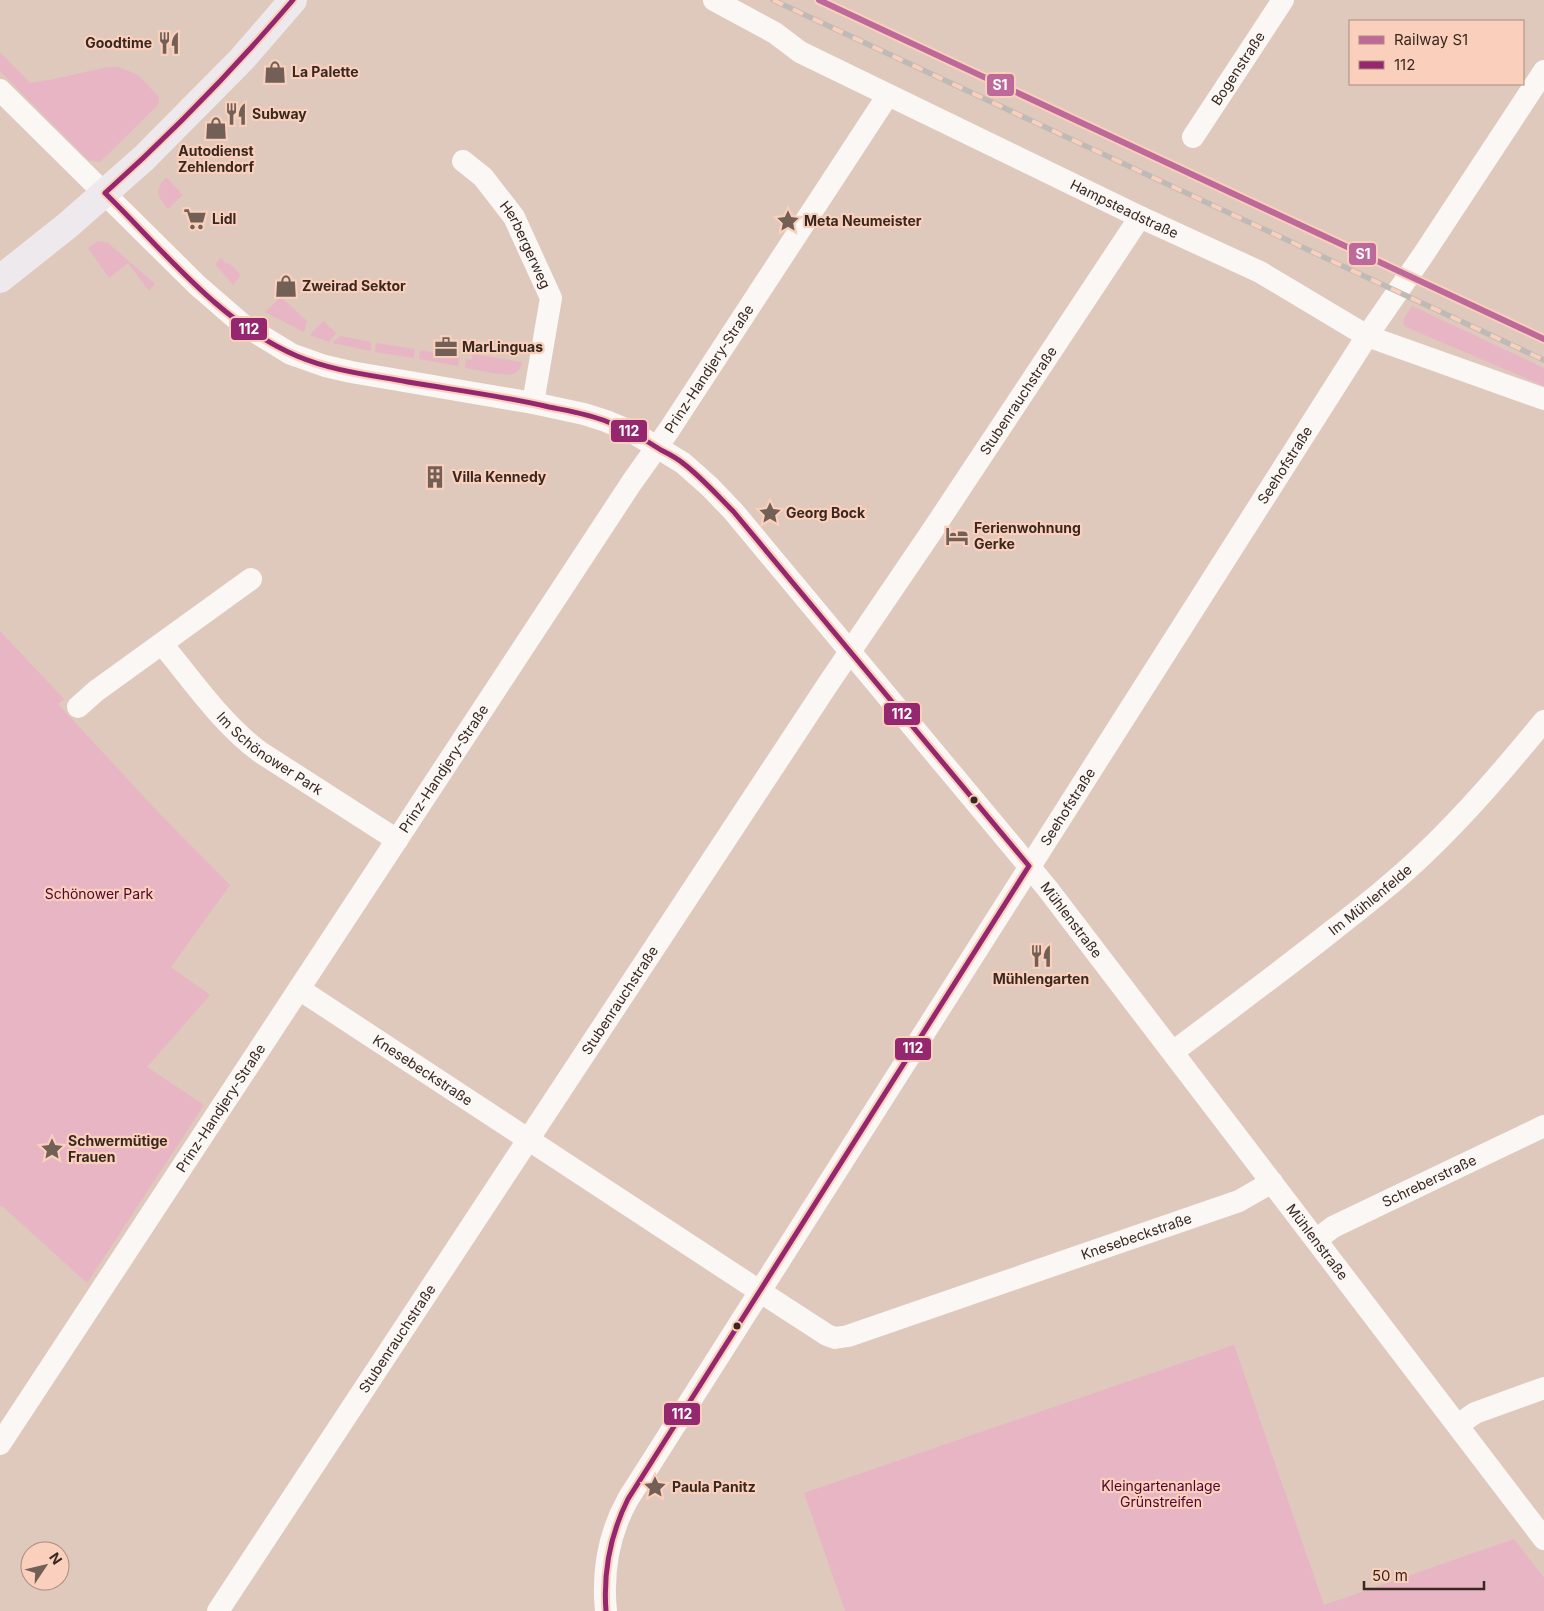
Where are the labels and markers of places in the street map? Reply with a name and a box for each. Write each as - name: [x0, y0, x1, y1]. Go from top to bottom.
- restaurant icon: Goodtime: [156, 30, 182, 56]
- place label: Goodtime: [85, 34, 152, 51]
- shop icon: La Palette: [262, 59, 288, 85]
- place label: La Palette: [292, 63, 358, 80]
- restaurant icon: Subway: [223, 101, 249, 127]
- place label: Subway: [252, 105, 307, 122]
- shop icon: Autodienst Zehlendorf: [203, 115, 229, 141]
- place label: Autodienst Zehlendorf: [178, 142, 255, 175]
- supermarket icon: Lidl: [182, 206, 208, 232]
- place icon: Meta Neumeister: [775, 208, 801, 234]
- place label: Lidl: [212, 210, 236, 227]
- place label: Meta Neumeister: [804, 212, 922, 229]
- shop icon: Zweirad Sektor: [273, 273, 299, 299]
- place label: Zweirad Sektor: [302, 277, 406, 294]
- office icon: MarLinguas: [433, 334, 459, 360]
- place label: MarLinguas: [462, 338, 543, 355]
- building icon: Villa Kennedy: [422, 464, 448, 490]
- place label: Villa Kennedy: [452, 468, 547, 485]
- place icon: Georg Bock: [757, 500, 783, 526]
- place label: Georg Bock: [786, 504, 866, 521]
- place label: Ferienwohnung Gerke: [974, 519, 1081, 552]
- hotel icon: Ferienwohnung Gerke: [944, 523, 970, 549]
- unlabelled marker: [969, 795, 979, 805]
- restaurant icon: Mühlengarten: [1028, 943, 1054, 969]
- place label: Mühlengarten: [993, 970, 1089, 987]
- place label: Schwermütige Frauen: [68, 1132, 168, 1165]
- place icon: Schwermütige Frauen: [39, 1136, 65, 1162]
- unlabelled marker: [732, 1321, 742, 1331]
- place icon: Paula Panitz: [642, 1474, 668, 1500]
- place label: Paula Panitz: [672, 1478, 756, 1495]

